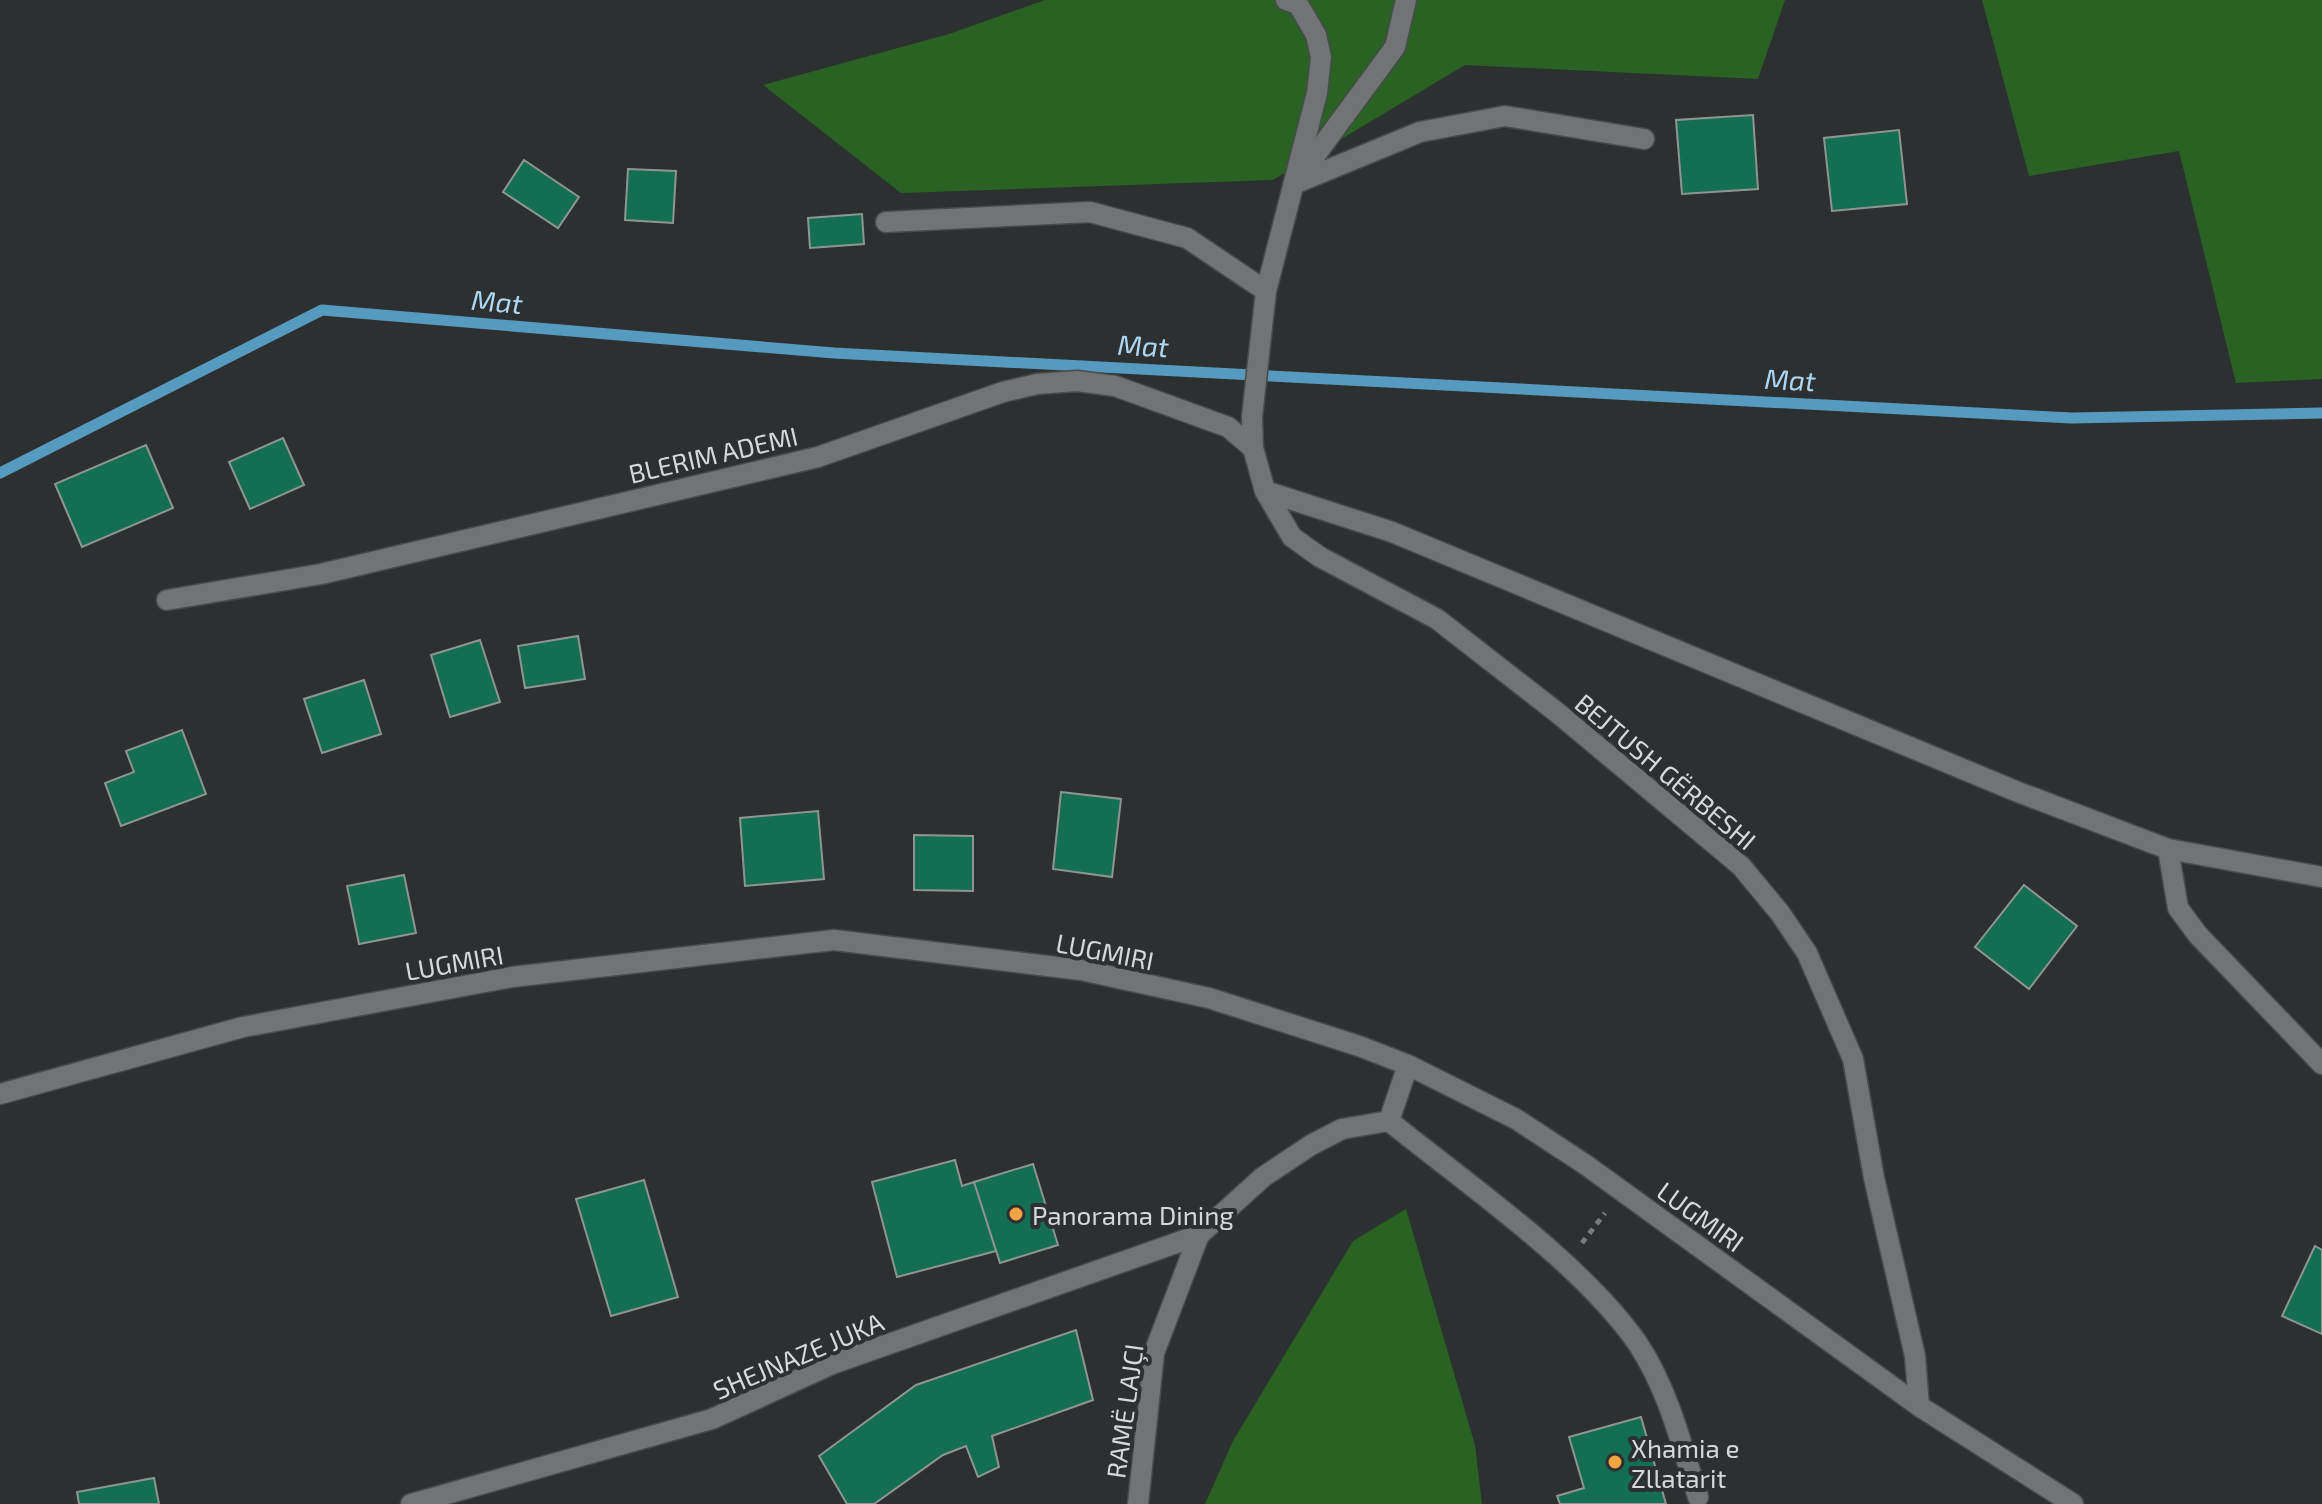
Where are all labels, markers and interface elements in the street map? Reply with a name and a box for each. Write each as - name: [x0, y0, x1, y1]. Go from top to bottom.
- water label: Mat: [470, 282, 524, 320]
- water label: Mat: [1117, 327, 1170, 363]
- water label: Mat: [1764, 361, 1817, 397]
- street label: BLERIM ADEMI: [625, 419, 801, 489]
- street label: BEJTUSH GËRBESHI: [1569, 686, 1763, 856]
- street label: LUGMIRI: [1053, 926, 1157, 976]
- street label: LUGMIRI: [403, 938, 505, 986]
- street label: LUGMIRI: [1652, 1174, 1750, 1258]
- place label: Panorama Dining: [1032, 1199, 1234, 1230]
- marker: Panorama Dining: [1007, 1205, 1025, 1223]
- street label: SHEJNAZE JUKA: [708, 1305, 888, 1405]
- street label: RAMË LAJÇI: [1099, 1342, 1151, 1480]
- place label: Xhamia e Zllatarit: [1631, 1432, 1740, 1493]
- marker: Xhamia e Zllatarit: [1606, 1453, 1624, 1471]

